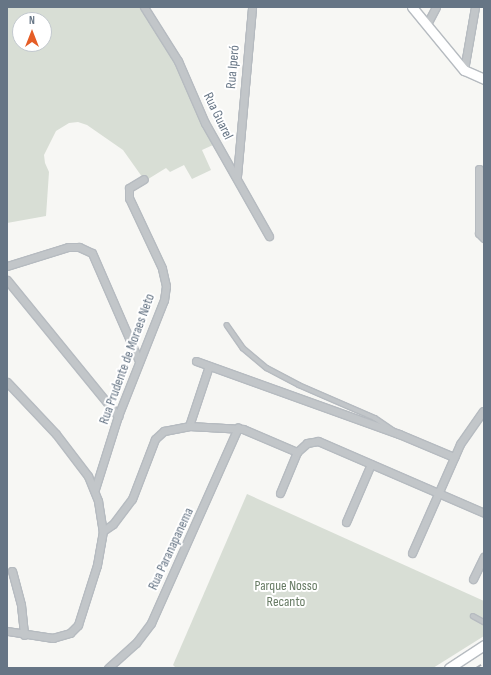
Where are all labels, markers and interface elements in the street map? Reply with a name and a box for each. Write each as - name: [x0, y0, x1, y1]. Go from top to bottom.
- north arrow: [12, 12, 52, 52]
- text: N: [29, 14, 35, 27]
- street label: Rua Iperó: [223, 44, 243, 90]
- street label: Rua Guarel: [199, 90, 237, 142]
- street label: Rua Prudente de Moraes Neto: [96, 291, 158, 427]
- street label: Rua Paranapanema: [145, 505, 197, 593]
- park label: Parque Nosso Recanto: [254, 578, 318, 610]

